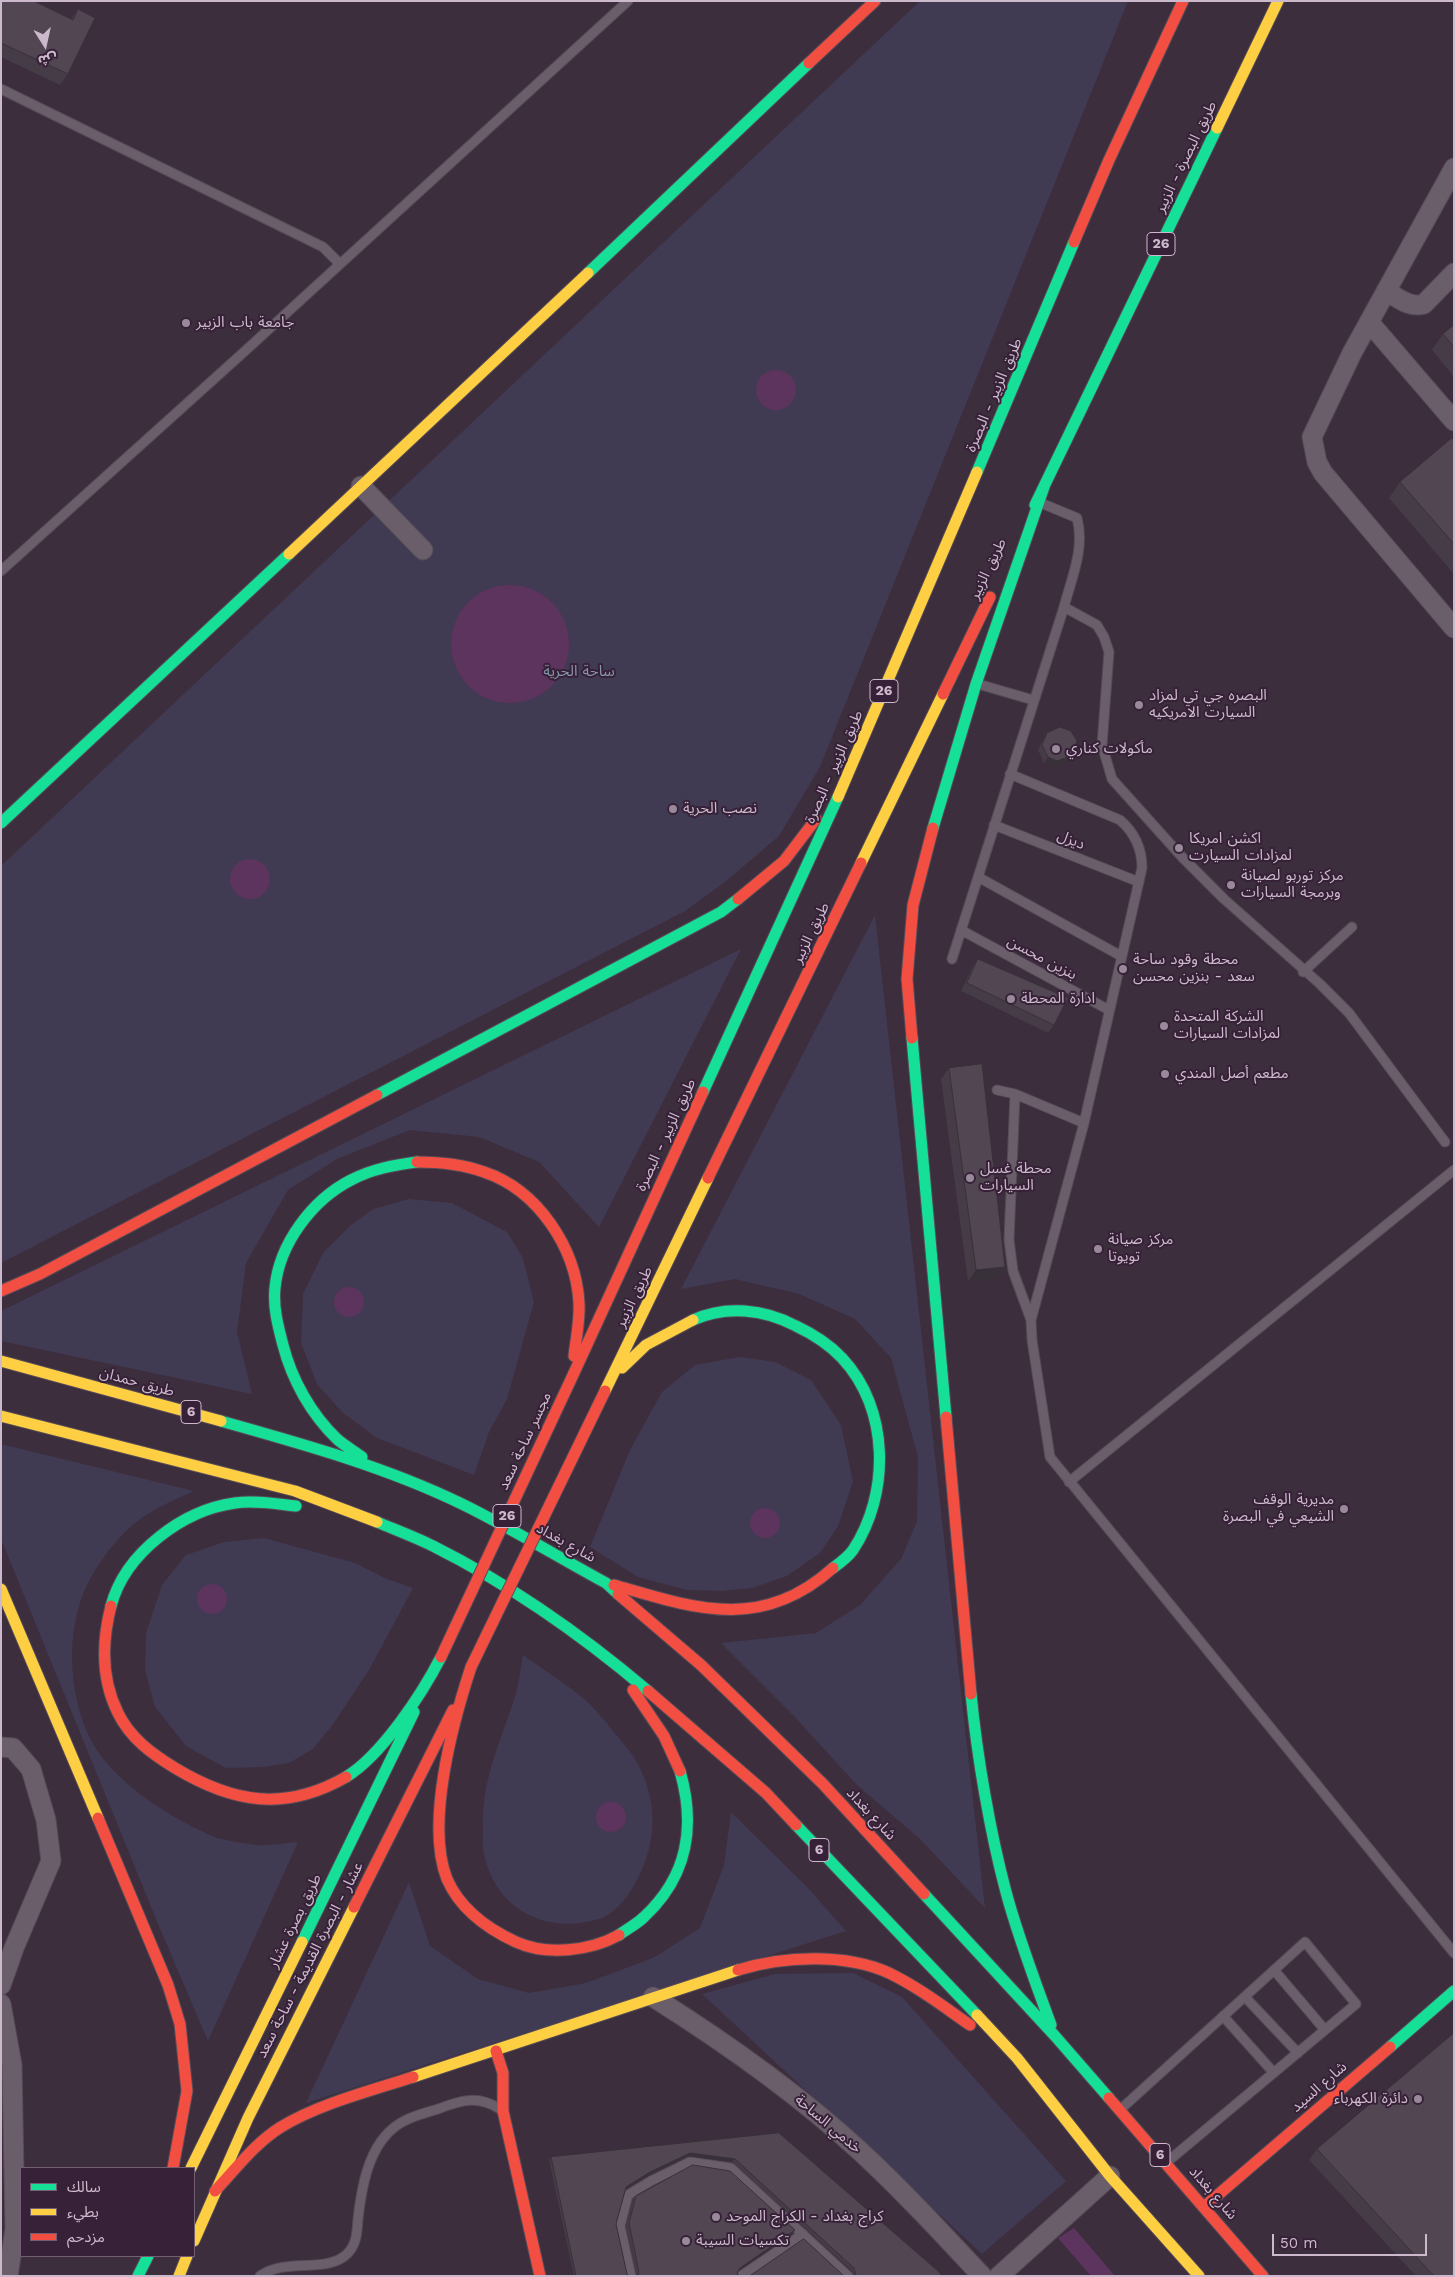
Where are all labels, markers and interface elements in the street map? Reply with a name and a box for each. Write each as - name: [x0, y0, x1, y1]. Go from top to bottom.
- north arrow: [20, 20, 70, 70]
- text: ش: [37, 50, 58, 69]
- street label: طريق البصرة - الزبير: [1151, 98, 1221, 216]
- road number: 26: [1147, 232, 1175, 255]
- place label: جامعة باب الزبير: [196, 314, 294, 332]
- marker: جامعة باب الزبير: [180, 317, 192, 329]
- street label: طريق الزبير - البصرة: [962, 335, 1026, 455]
- street label: طريق الزبير: [965, 535, 1011, 603]
- park label: ساحة الحرية: [543, 663, 615, 681]
- road number: 26: [870, 679, 898, 702]
- place label: البصره جي تي لمزاد السيارت الامريكيه: [1149, 687, 1267, 722]
- marker: البصره جي تي لمزاد السيارت الامريكيه: [1133, 699, 1145, 711]
- street label: طريق الزبير - البصرة: [801, 708, 867, 826]
- place label: مأكولات كناري: [1066, 740, 1153, 758]
- marker: مأكولات كناري: [1050, 743, 1062, 755]
- place label: نصب الحرية: [683, 800, 757, 818]
- marker: نصب الحرية: [667, 803, 679, 815]
- street label: ديزل: [1055, 826, 1087, 854]
- place label: اكشن امريكا لمزادات السيارت: [1189, 830, 1292, 865]
- marker: اكشن امريكا لمزادات السيارت: [1173, 842, 1185, 854]
- place label: مركز توربو لصيانة وبرمجة السيارات: [1241, 867, 1344, 902]
- marker: مركز توربو لصيانة وبرمجة السيارات: [1225, 879, 1237, 891]
- street label: طريق الزبير: [788, 899, 834, 967]
- street label: بنزين محسن: [1004, 932, 1080, 984]
- place label: محطة وقود ساحة سعد - بنزين محسن: [1133, 951, 1255, 986]
- marker: محطة وقود ساحة سعد - بنزين محسن: [1117, 963, 1129, 975]
- place label: ادارة المحطة: [1021, 990, 1095, 1008]
- marker: ادارة المحطة: [1005, 993, 1017, 1005]
- place label: الشركة المتحدة لمزادات السيارات: [1174, 1008, 1280, 1043]
- marker: الشركة المتحدة لمزادات السيارات: [1158, 1020, 1170, 1032]
- place label: مطعم أصل المندي: [1175, 1065, 1289, 1083]
- marker: مطعم أصل المندي: [1159, 1068, 1171, 1080]
- street label: طريق الزبير - البصرة: [632, 1076, 700, 1194]
- place label: محطة غسل السيارات: [980, 1160, 1052, 1195]
- marker: محطة غسل السيارات: [964, 1172, 976, 1184]
- place label: مركز صيانة تويوتا: [1108, 1231, 1173, 1266]
- marker: مركز صيانة تويوتا: [1092, 1243, 1104, 1255]
- street label: طريق الزبير: [611, 1263, 657, 1331]
- street label: طريق حمدان: [98, 1363, 176, 1401]
- street label: مجسر ساحة سعد: [494, 1389, 556, 1493]
- road number: 6: [181, 1400, 201, 1424]
- place label: مديرية الوقف الشيعي في البصرة: [1223, 1491, 1334, 1526]
- marker: مديرية الوقف الشيعي في البصرة: [1338, 1503, 1350, 1515]
- road number: 26: [493, 1504, 521, 1528]
- street label: شارع بغداد: [533, 1519, 599, 1567]
- street label: شارع بغداد: [842, 1784, 900, 1844]
- road number: 6: [809, 1838, 829, 1862]
- street label: عشار - البصرة القديمة - ساحة سعد: [253, 1859, 367, 2061]
- street label: طريق بصرة عشار: [264, 1871, 326, 1971]
- street label: شارع السيد: [1287, 2058, 1351, 2116]
- place label: دائرة الكهرباء: [1334, 2090, 1408, 2108]
- street label: خدمي الساحة: [791, 2091, 865, 2157]
- marker: دائرة الكهرباء: [1412, 2093, 1424, 2105]
- road number: 6: [1150, 2144, 1170, 2166]
- street label: شارع بغداد: [1185, 2163, 1241, 2223]
- legend: [20, 2167, 195, 2257]
- text: سالك: [67, 2178, 101, 2196]
- text: بطيء: [67, 2203, 99, 2221]
- place label: كراج بغداد - الكراج الموحد: [726, 2208, 883, 2226]
- marker: كراج بغداد - الكراج الموحد: [710, 2211, 722, 2223]
- scale bar: [1275, 2224, 1430, 2256]
- text: مزدحم: [67, 2228, 105, 2246]
- place label: تكسيات السيبة: [696, 2232, 789, 2250]
- text: 50 m: [1280, 2234, 1317, 2252]
- marker: تكسيات السيبة: [680, 2235, 692, 2247]

